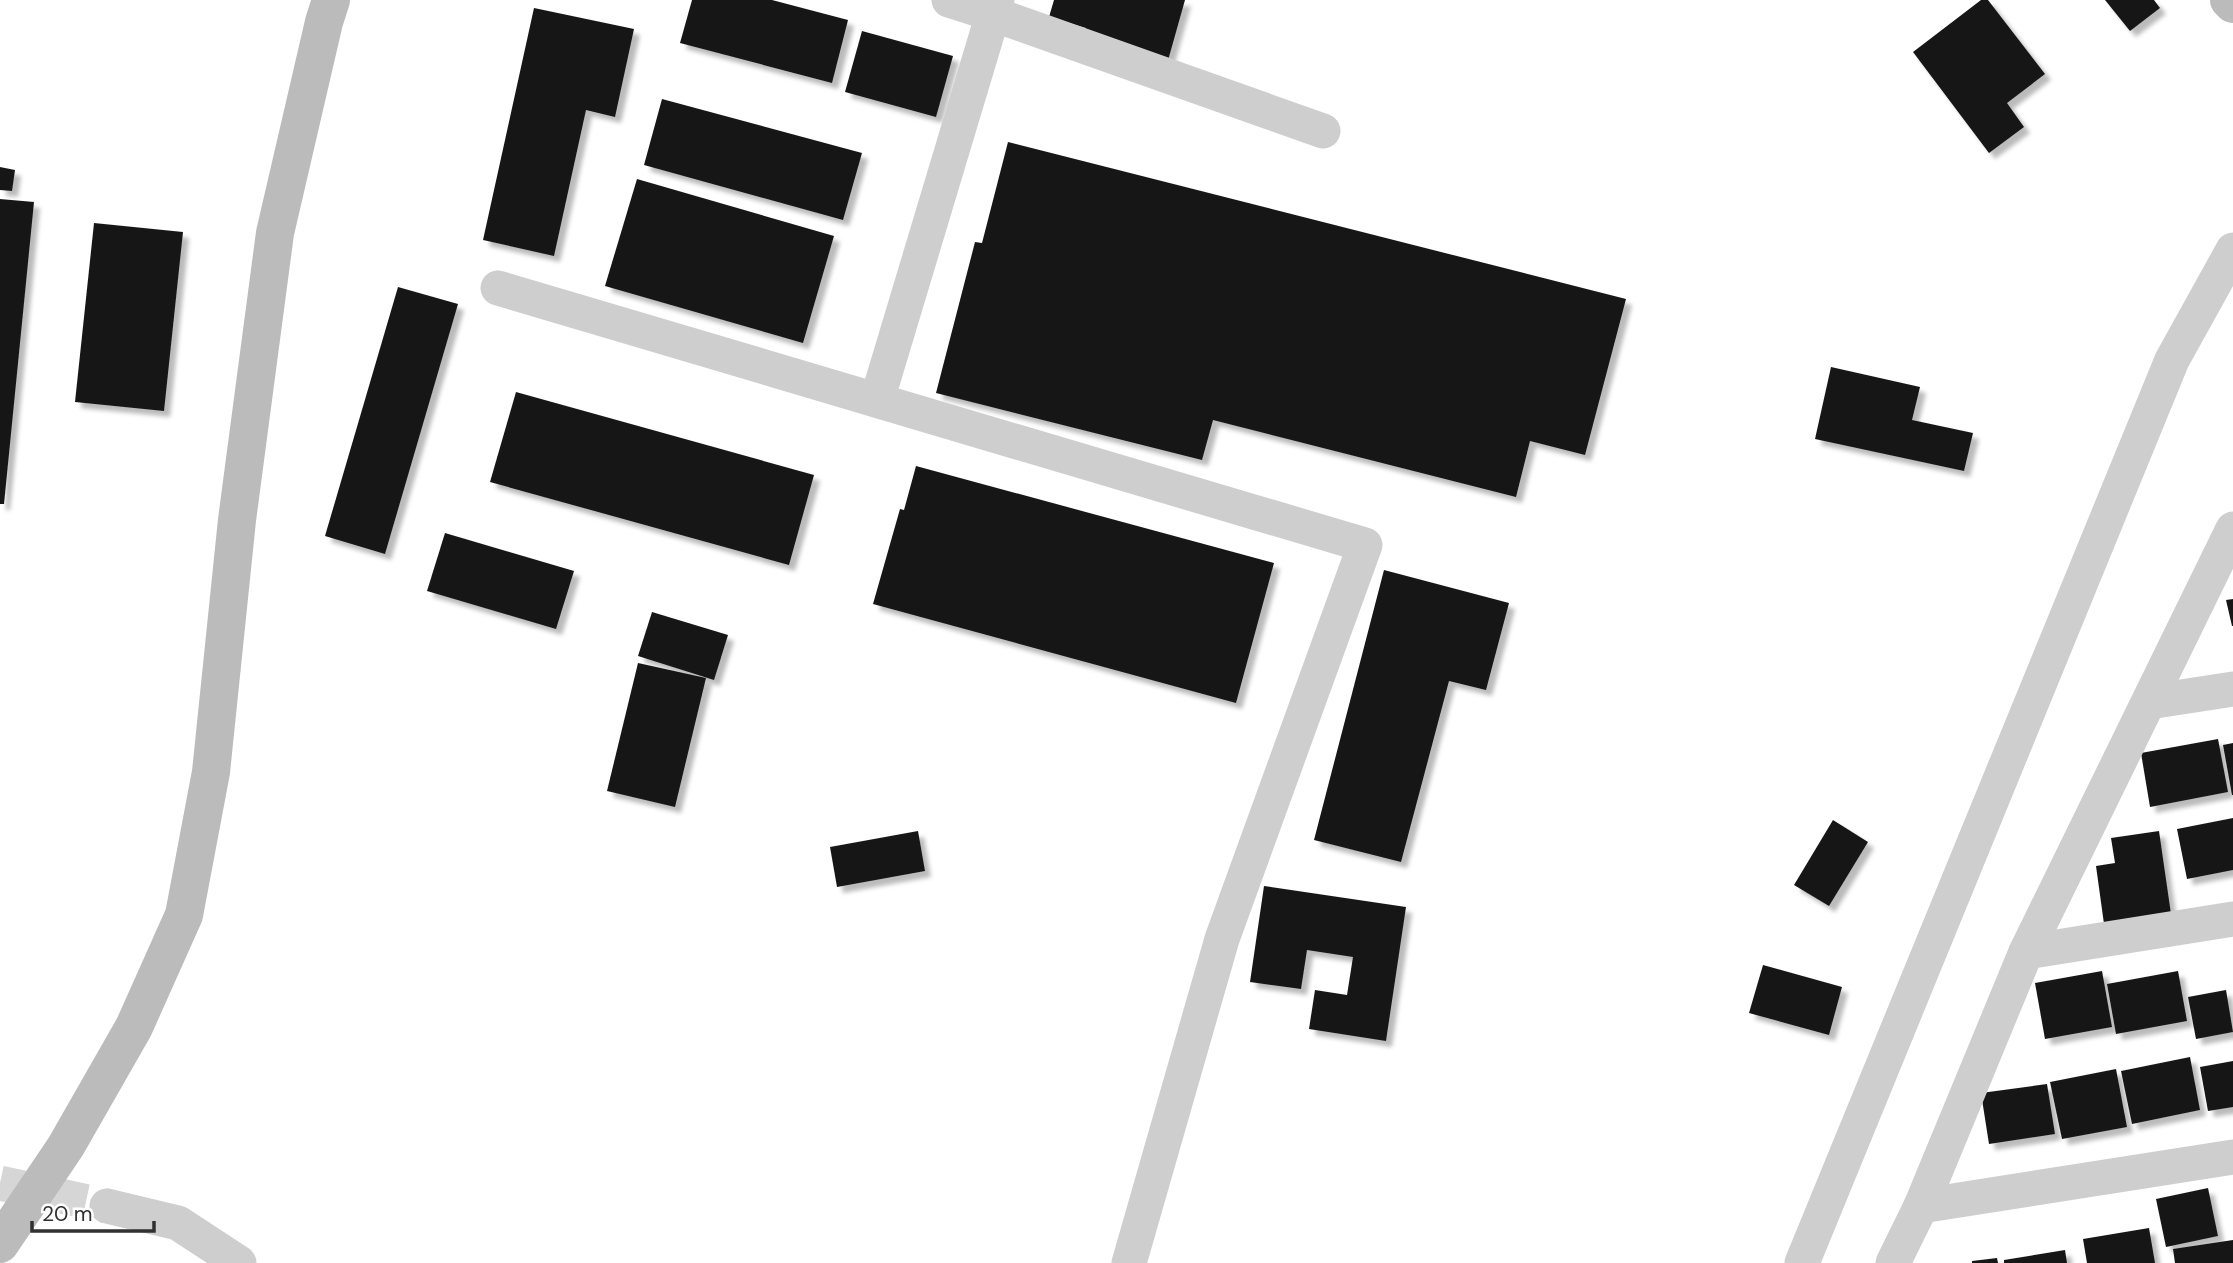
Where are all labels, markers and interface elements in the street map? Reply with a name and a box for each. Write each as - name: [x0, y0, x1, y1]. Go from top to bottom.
- scale bar: [32, 1190, 154, 1234]
- text: 20 m: [42, 1200, 93, 1228]

